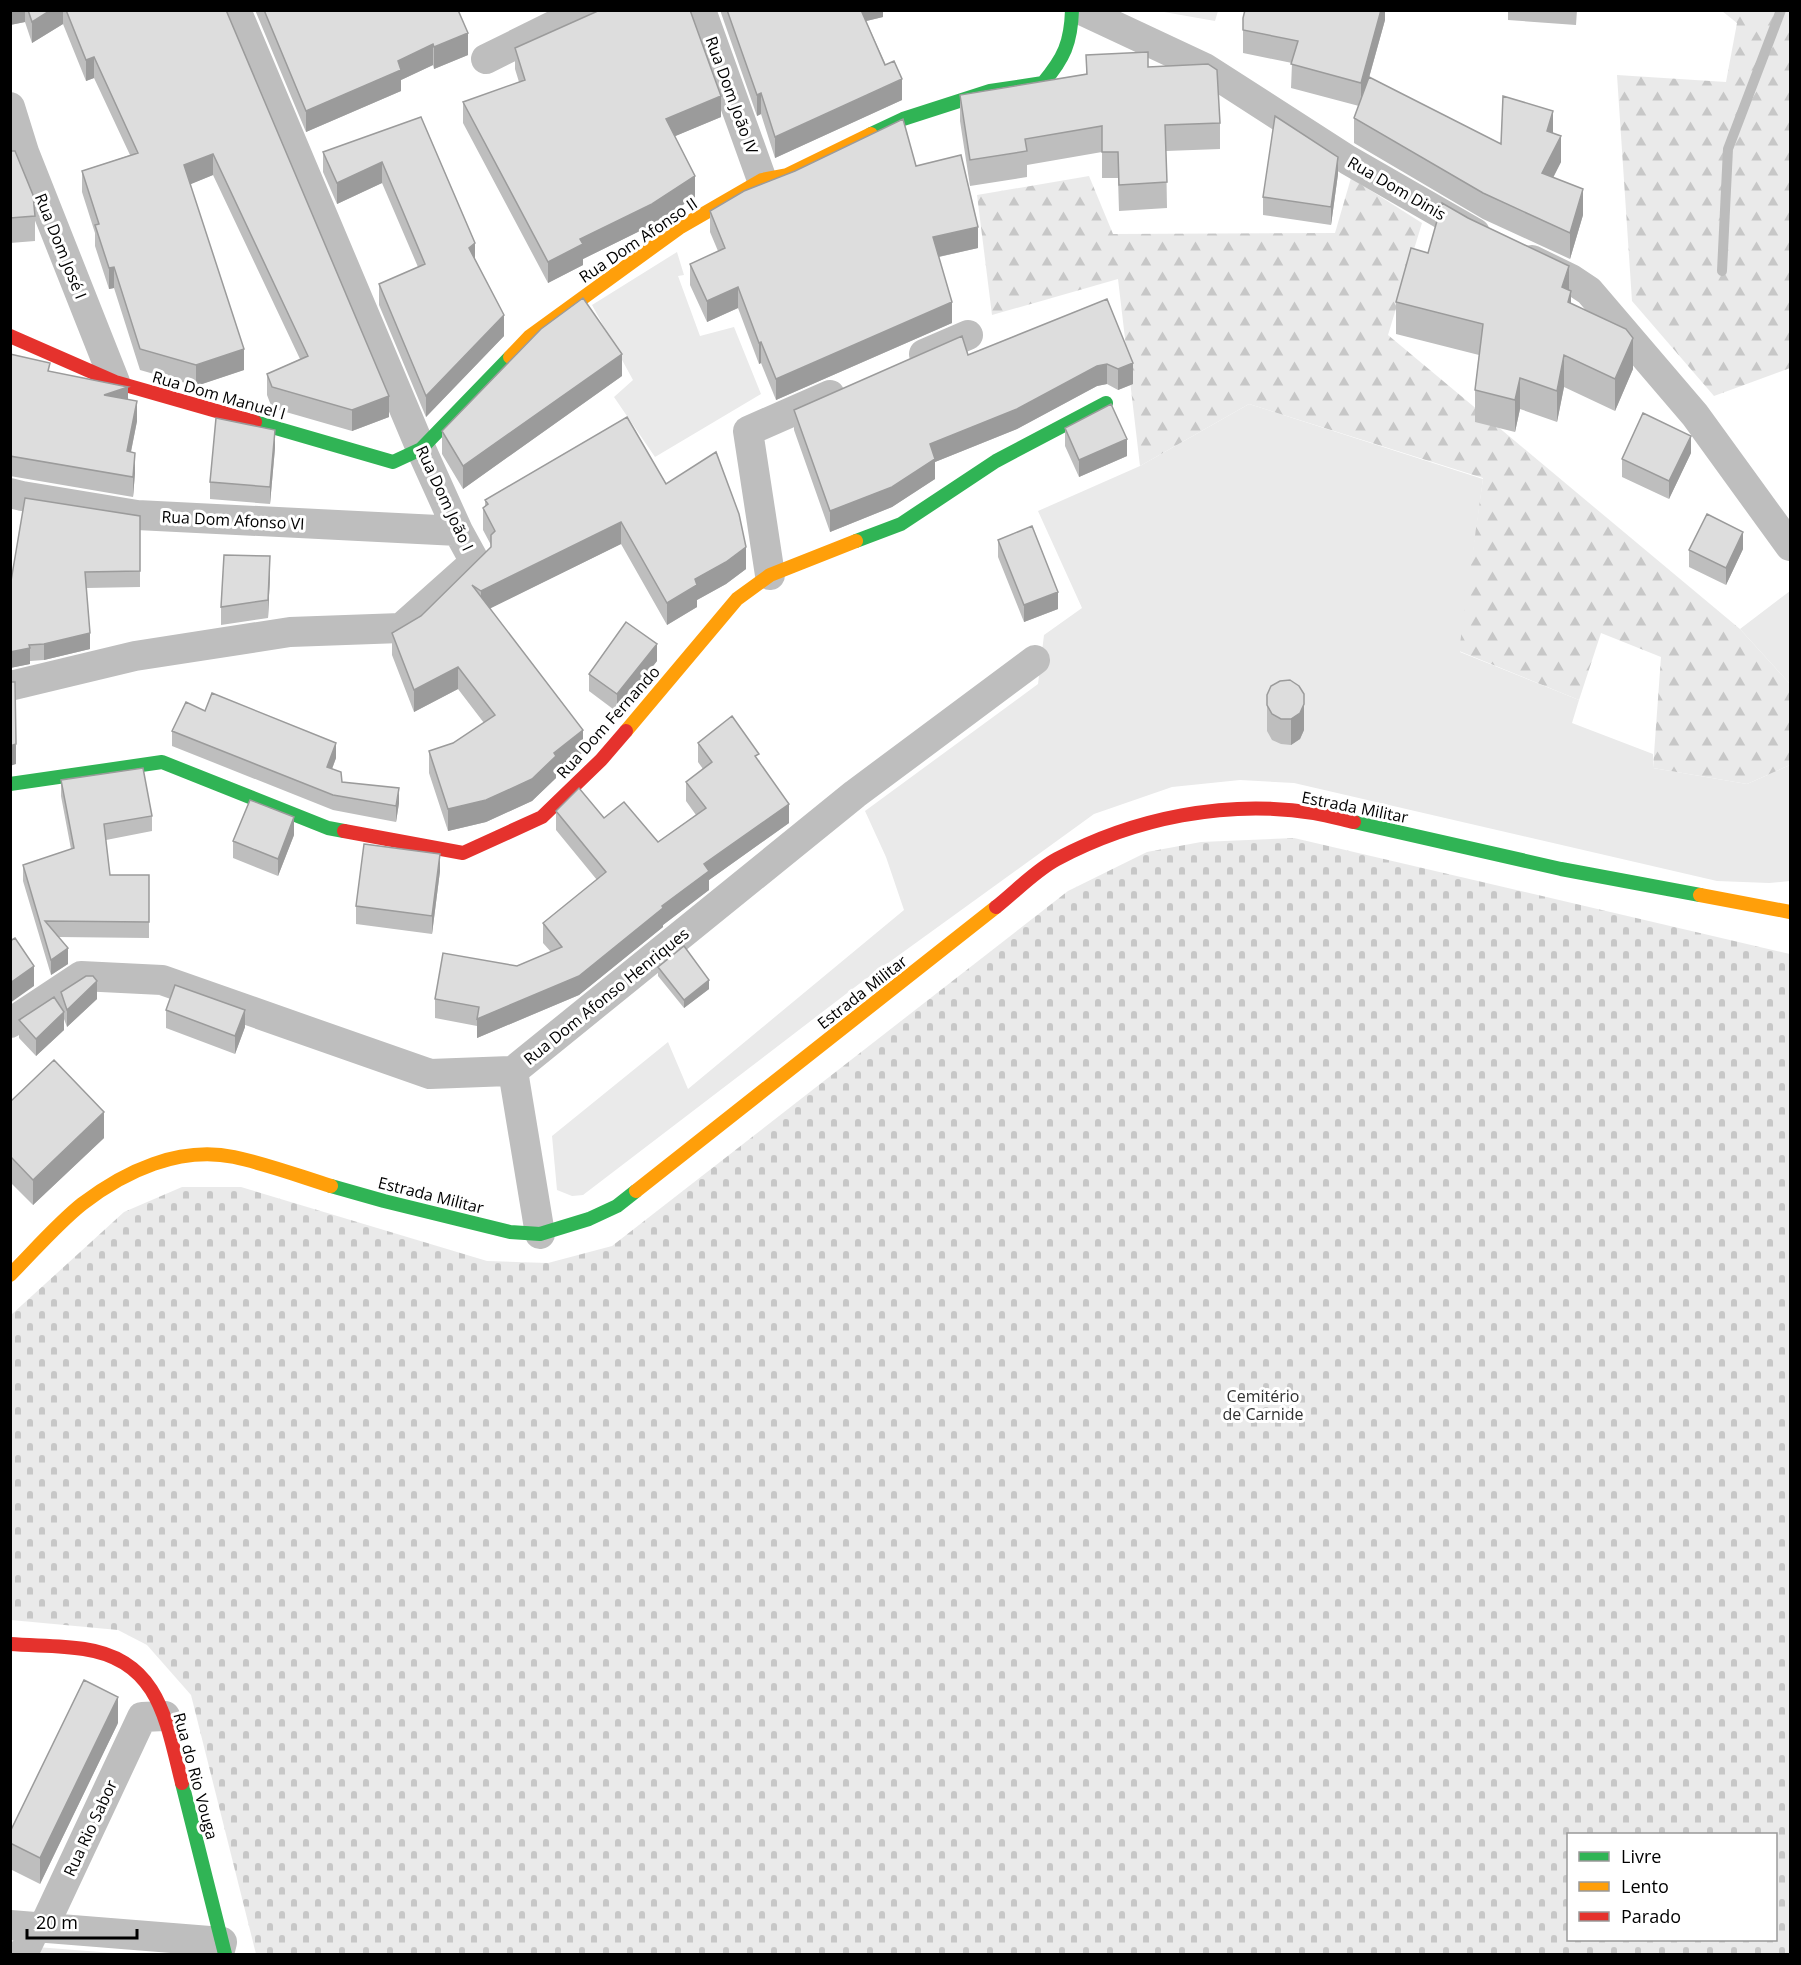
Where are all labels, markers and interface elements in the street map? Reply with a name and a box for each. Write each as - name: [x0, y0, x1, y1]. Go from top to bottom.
- street label: Rua Dom João IV: [701, 33, 764, 157]
- street label: Rua Dom Dinis: [1344, 151, 1450, 225]
- street label: Rua Dom José I: [30, 190, 92, 302]
- street label: Rua Dom Afonso II: [575, 192, 701, 288]
- street label: Rua Dom Manuel I: [150, 365, 288, 425]
- street label: Rua Dom João I: [411, 442, 479, 554]
- street label: Rua Dom Afonso VI: [161, 505, 305, 535]
- street label: Rua Dom Fernando: [551, 661, 665, 783]
- street label: Estrada Militar: [1300, 786, 1411, 828]
- street label: Rua Dom Afonso Henriques: [519, 922, 693, 1070]
- street label: Estrada Militar: [813, 950, 912, 1034]
- street label: Estrada Militar: [376, 1171, 487, 1219]
- park label: Cemitério de Carnide: [1222, 1385, 1304, 1425]
- street label: Rua do Rio Vouga: [168, 1710, 224, 1842]
- street label: Rua Rio Sabor: [58, 1776, 122, 1880]
- legend: [1567, 1833, 1777, 1941]
- text: Livre: [1621, 1844, 1661, 1868]
- text: Lento: [1621, 1874, 1669, 1898]
- scale bar: [27, 1902, 136, 1940]
- text: Parado: [1621, 1904, 1681, 1928]
- text: 20 m: [36, 1910, 78, 1934]

